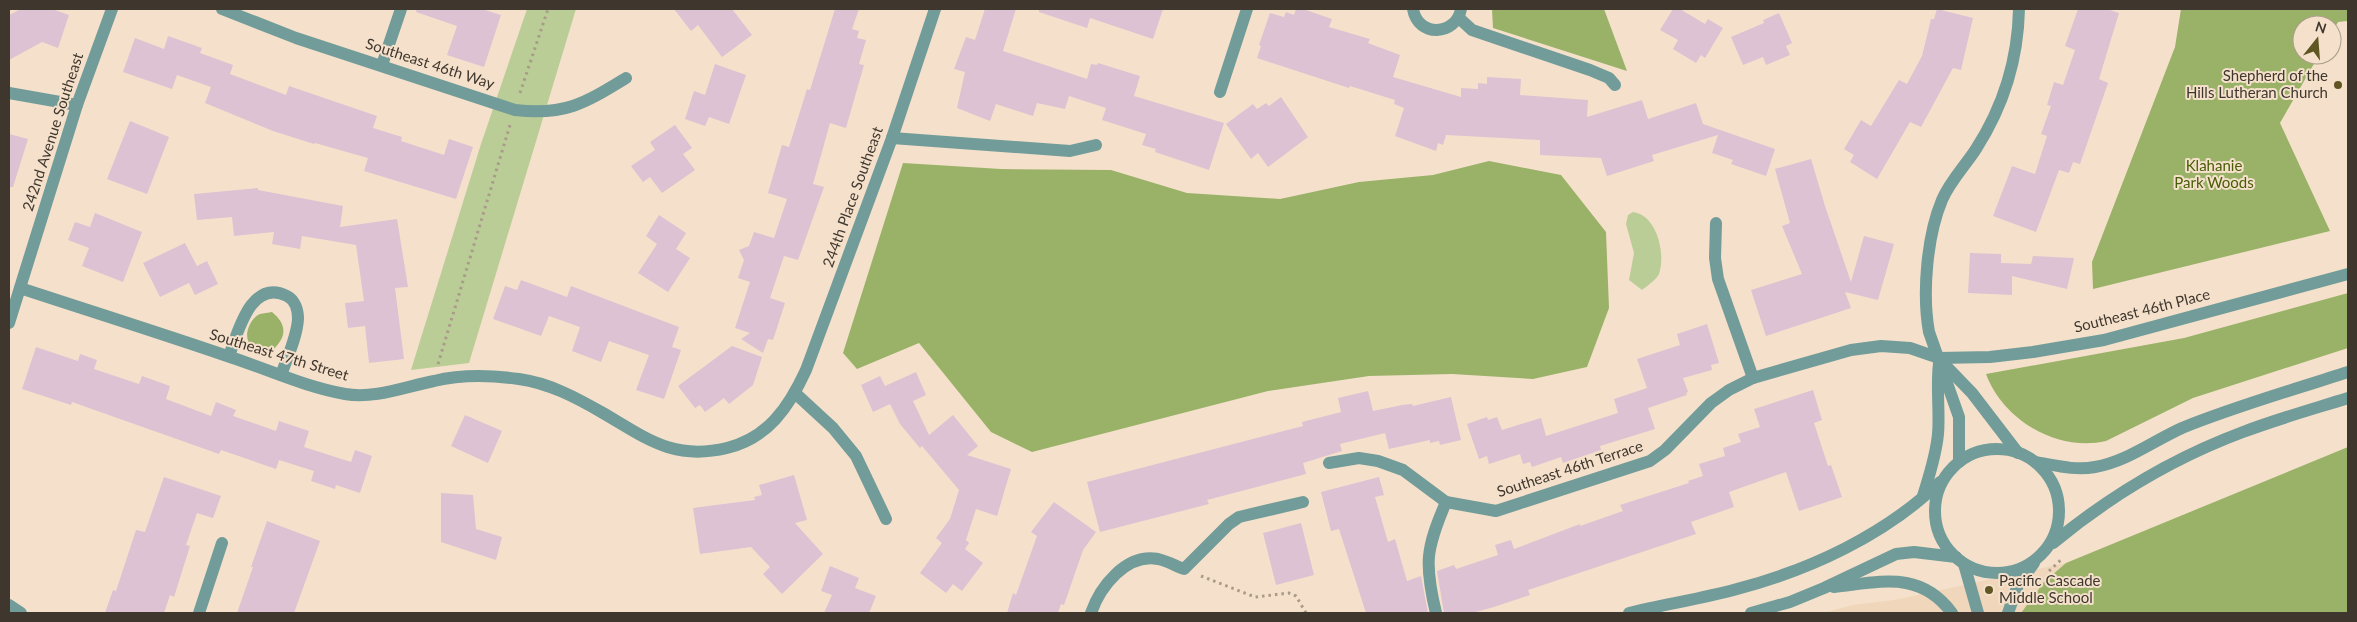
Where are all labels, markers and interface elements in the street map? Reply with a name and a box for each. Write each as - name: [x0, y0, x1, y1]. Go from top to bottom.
- north arrow: [2292, 15, 2342, 65]
- text: N: [2313, 17, 2329, 37]
- street label: Southeast 46th Way: [364, 34, 497, 92]
- street label: 242nd Avenue Southeast: [18, 50, 86, 213]
- place label: Shepherd of the Hills Lutheran Church: [2186, 66, 2328, 101]
- marker: Shepherd of the Hills Lutheran Church: [2332, 79, 2344, 91]
- street label: 244th Place Southeast: [818, 123, 886, 269]
- park label: Klahanie Park Woods: [2174, 156, 2254, 191]
- street label: Southeast 46th Place: [2072, 284, 2212, 336]
- street label: Southeast 47th Street: [208, 324, 352, 384]
- street label: Southeast 46th Terrace: [1494, 436, 1645, 500]
- place label: Pacific Cascade Middle School: [1999, 571, 2101, 606]
- marker: Pacific Cascade Middle School: [1983, 584, 1995, 596]

